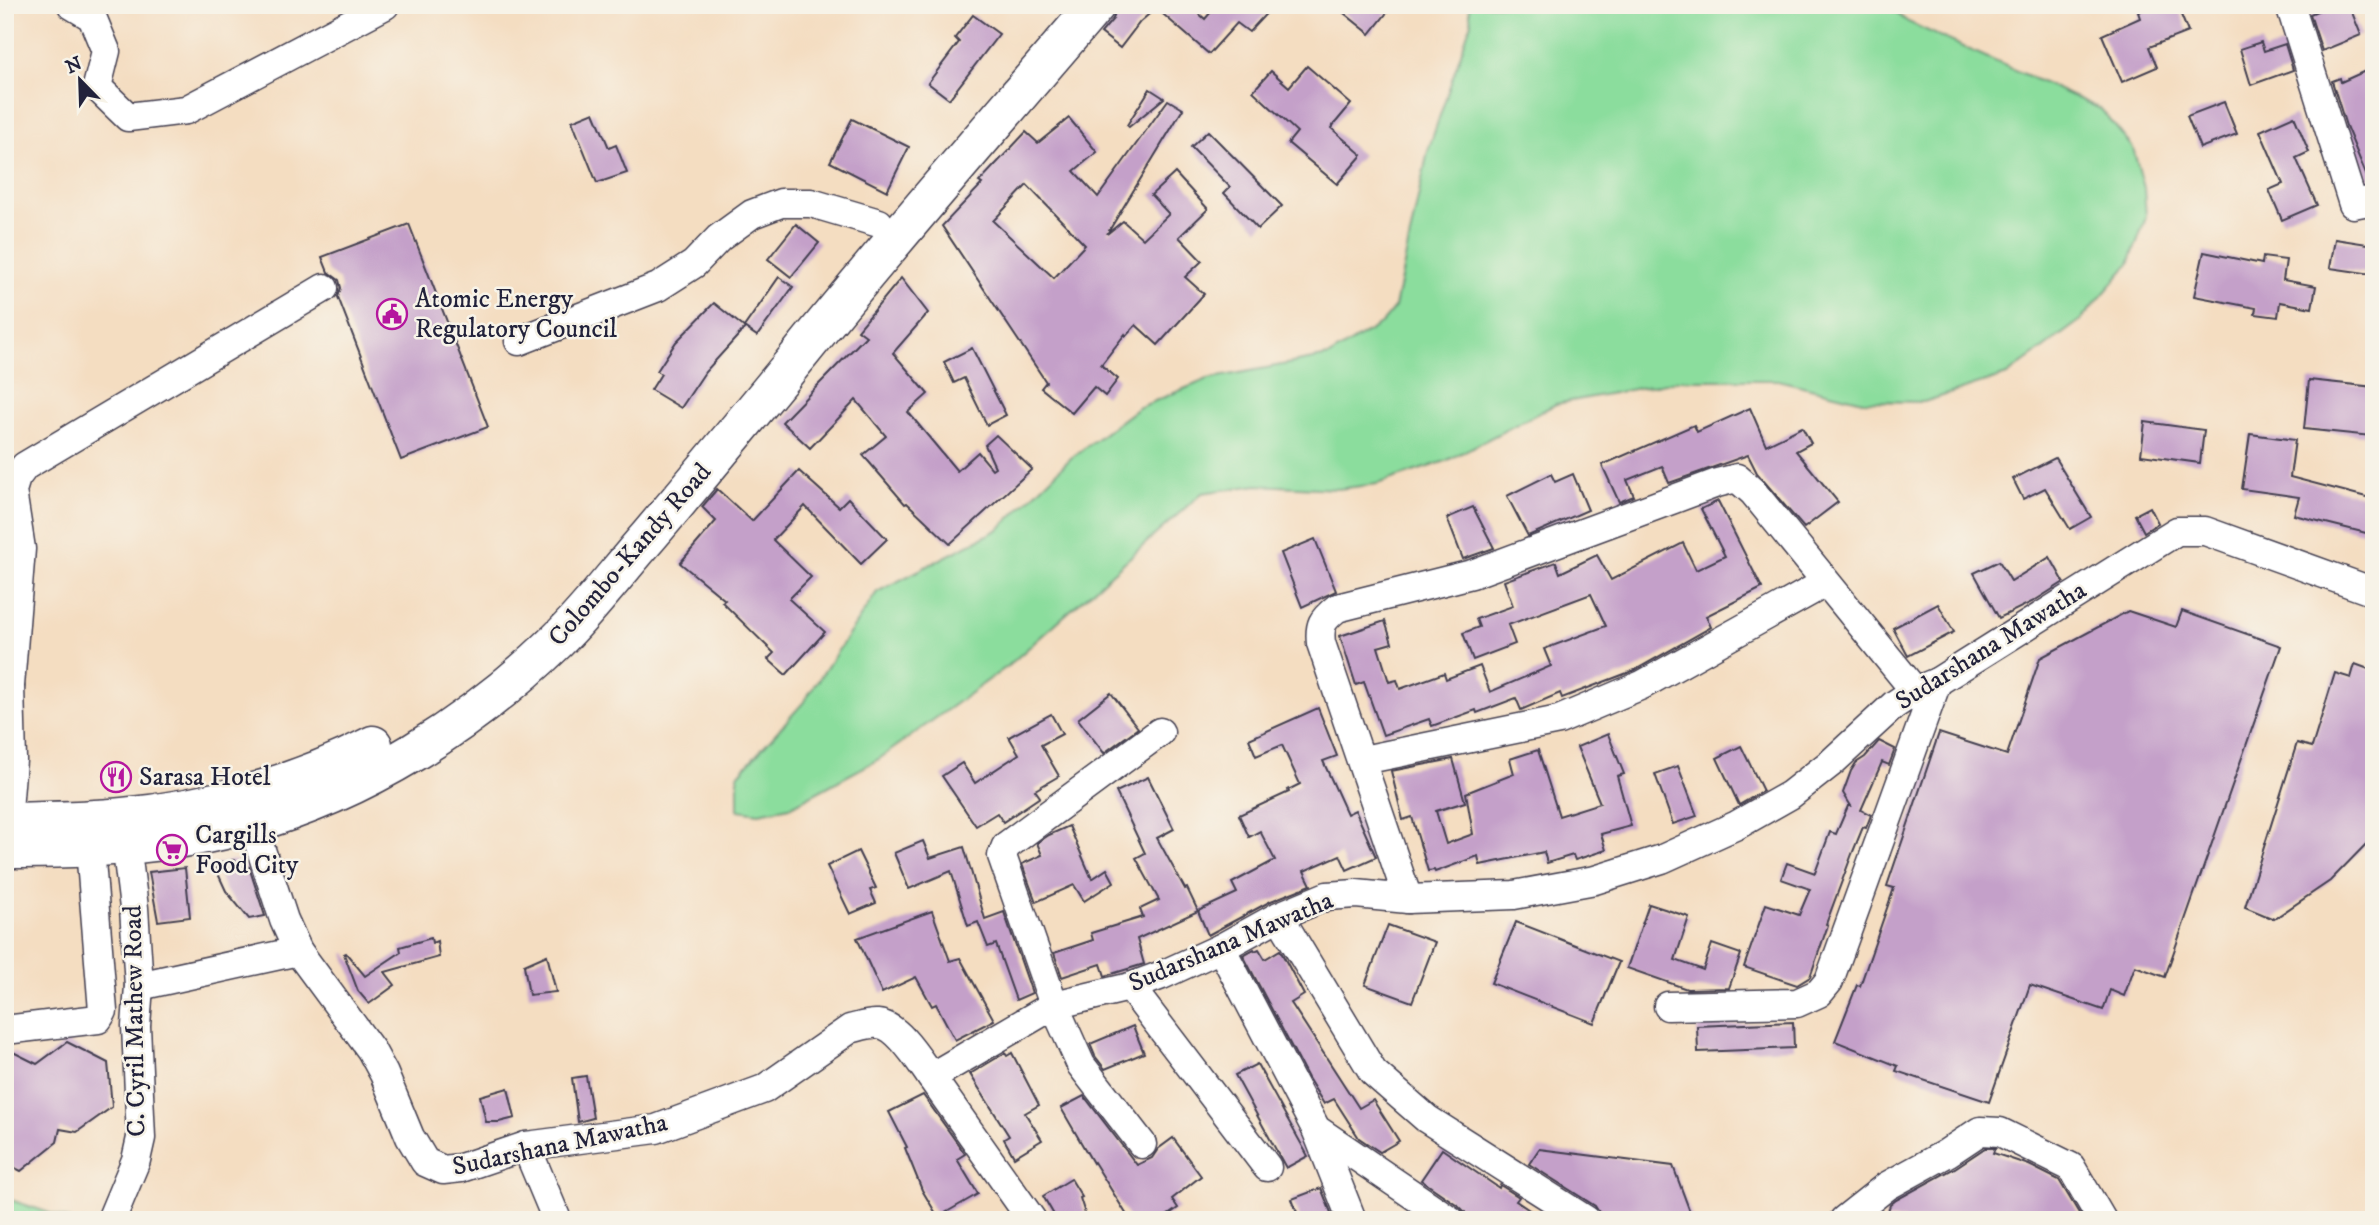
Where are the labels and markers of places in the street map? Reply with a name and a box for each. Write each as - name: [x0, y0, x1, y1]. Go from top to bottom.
- place label: Atomic Energy Regulatory Council: [415, 283, 617, 346]
- public building icon: Atomic Energy Regulatory Council: [375, 297, 409, 331]
- restaurant icon: Sarasa Hotel: [99, 760, 133, 794]
- place label: Sarasa Hotel: [139, 761, 271, 794]
- place label: Cargills Food City: [195, 819, 299, 882]
- supermarket icon: Cargills Food City: [155, 833, 189, 867]

